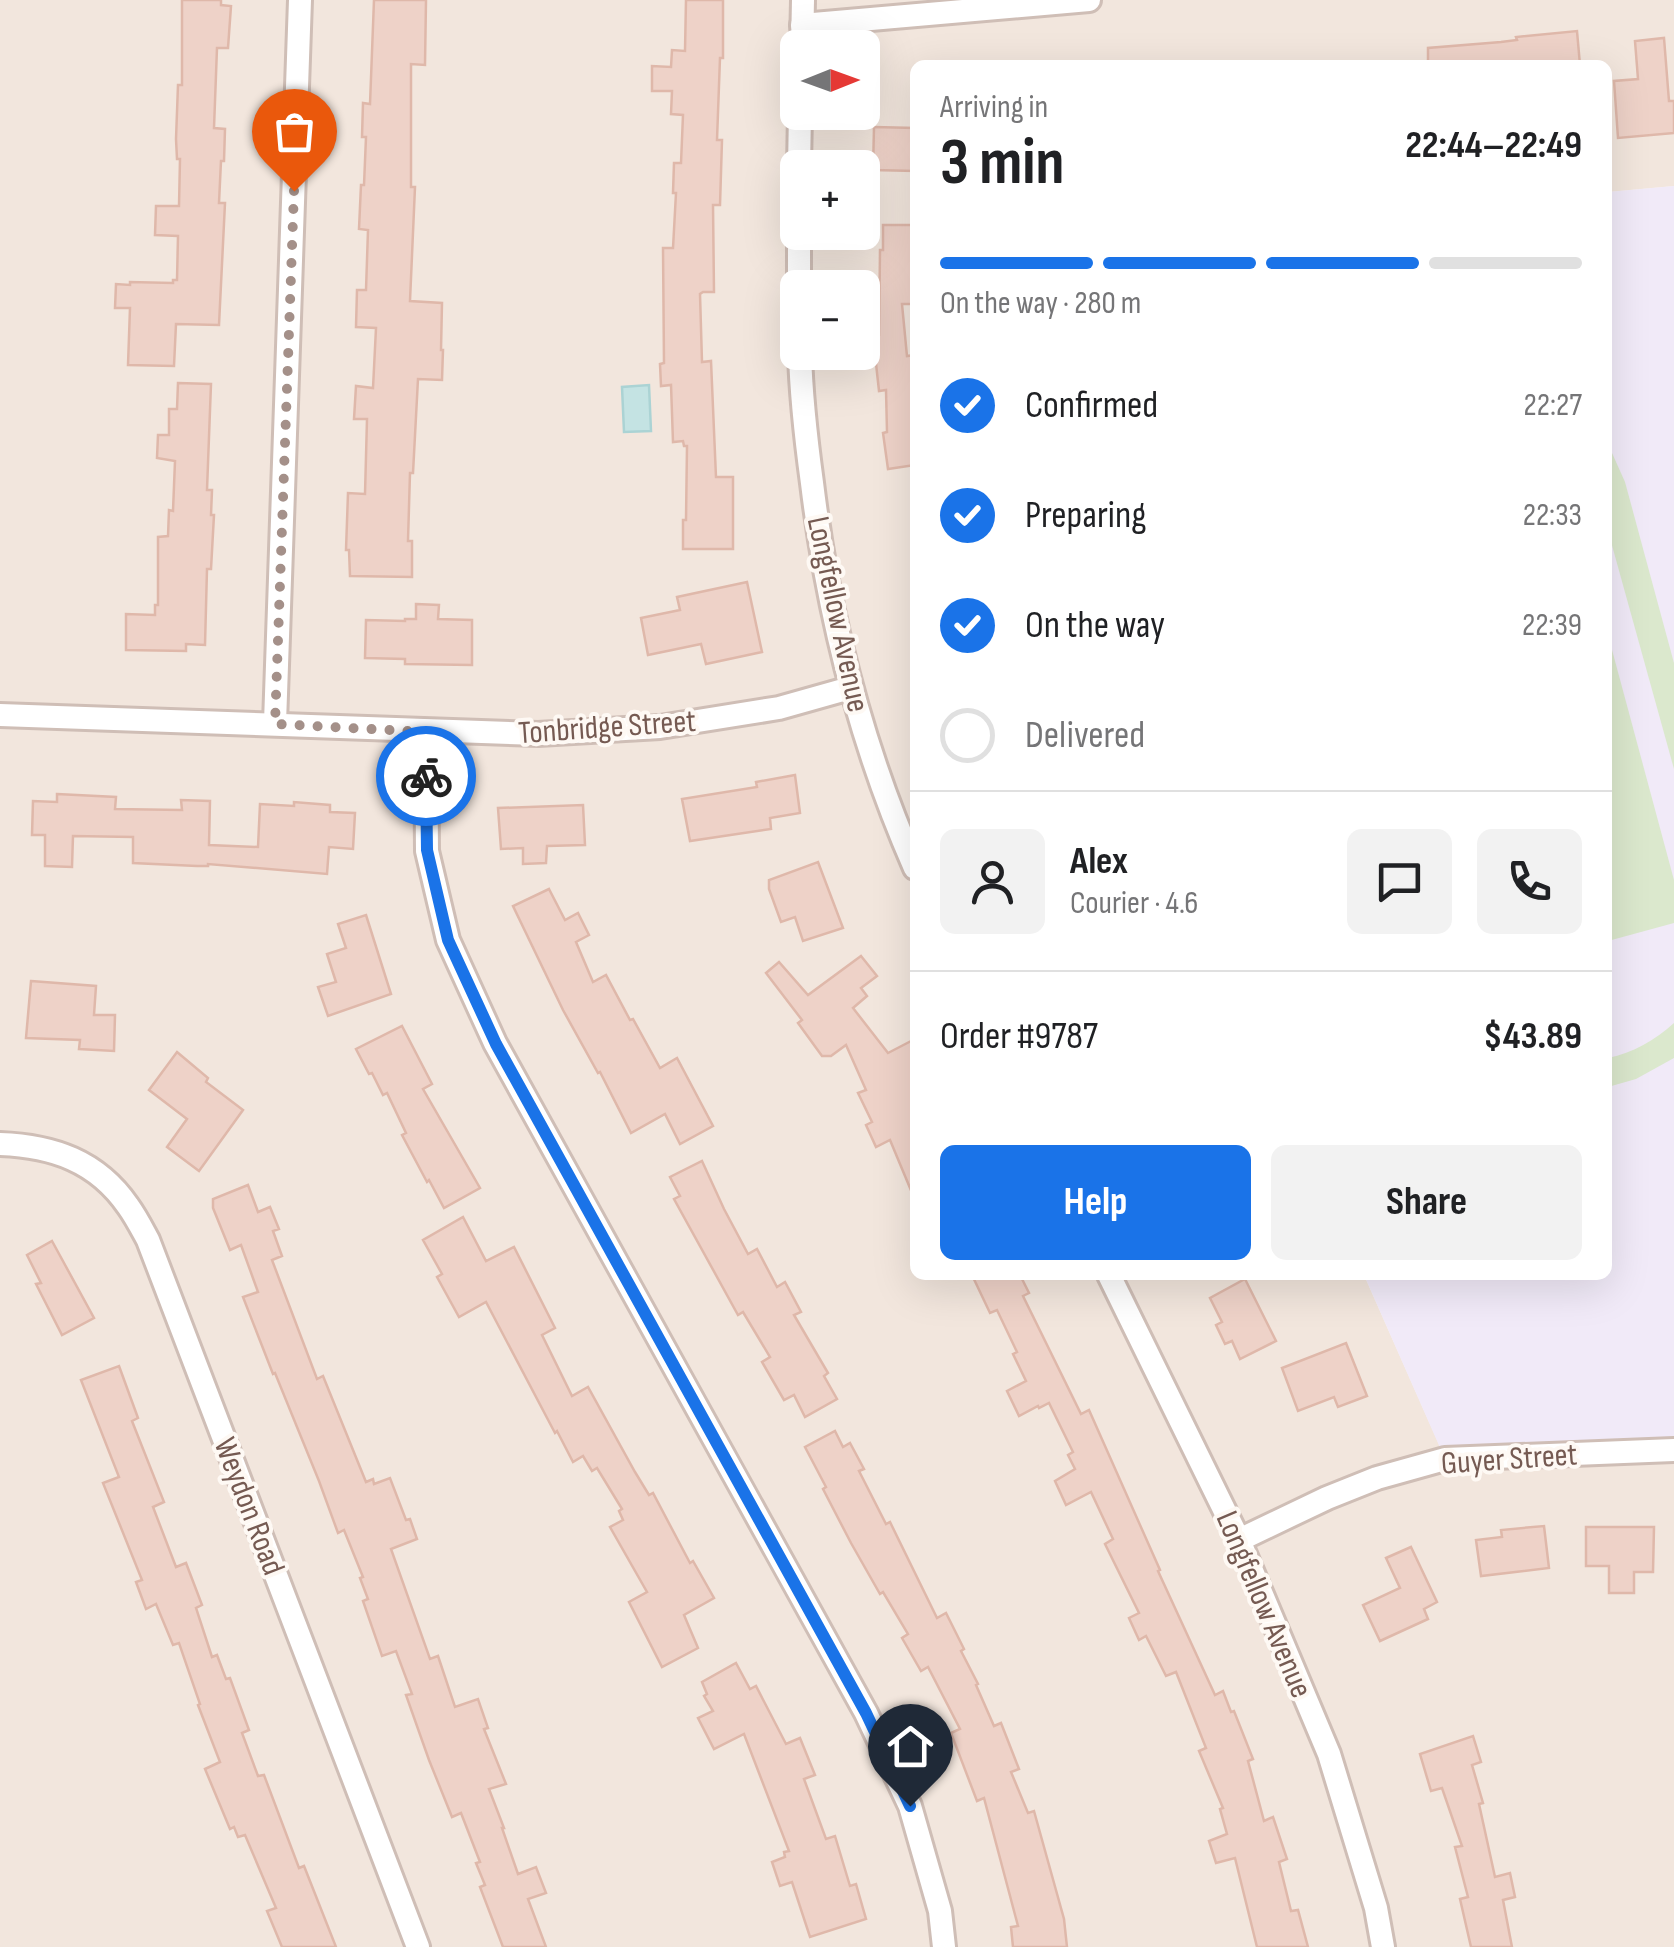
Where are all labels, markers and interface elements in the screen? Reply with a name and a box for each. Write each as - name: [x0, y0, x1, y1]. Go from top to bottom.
- north arrow: [780, 30, 880, 130]
- map controls: [780, 30, 880, 370]
- text: Arriving in: [940, 88, 1048, 127]
- pin: [252, 89, 337, 192]
- icon: bag: [267, 104, 322, 159]
- text: 22:44–22:49: [1405, 123, 1582, 168]
- text: 3 min: [940, 125, 1064, 203]
- button: +: [780, 150, 880, 250]
- button: −: [780, 270, 880, 370]
- text: On the way · 280 m: [940, 284, 1141, 323]
- icon: check: [940, 378, 995, 433]
- text: Confirmed: [1025, 383, 1158, 428]
- text: 22:27: [1524, 386, 1582, 425]
- icon: check: [940, 488, 995, 543]
- text: Preparing: [1025, 493, 1146, 538]
- text: 22:33: [1523, 496, 1582, 535]
- street label: Longfellow Avenue: [798, 513, 877, 716]
- icon: check: [940, 598, 995, 653]
- text: On the way: [1025, 603, 1165, 648]
- text: 22:39: [1522, 606, 1582, 645]
- street label: Tonbridge Street: [517, 702, 697, 753]
- text: Delivered: [1025, 713, 1145, 758]
- courier: [376, 726, 476, 826]
- icon: bike: [399, 749, 454, 804]
- button: person: [940, 829, 1045, 934]
- button: chat: [1347, 829, 1452, 934]
- button: phone: [1477, 829, 1582, 934]
- text: Alex: [1070, 839, 1128, 884]
- text: Courier · 4.6: [1070, 884, 1198, 923]
- text: Order #9787: [940, 1014, 1098, 1059]
- text: $43.89: [1483, 1014, 1582, 1059]
- button: Help: [940, 1145, 1251, 1260]
- button: Share: [1271, 1145, 1582, 1260]
- street label: Weydon Road: [205, 1432, 293, 1581]
- street label: Guyer Street: [1440, 1435, 1578, 1484]
- street label: Longfellow Avenue: [1207, 1505, 1320, 1704]
- pin: [868, 1704, 953, 1807]
- icon: home: [883, 1719, 938, 1774]

